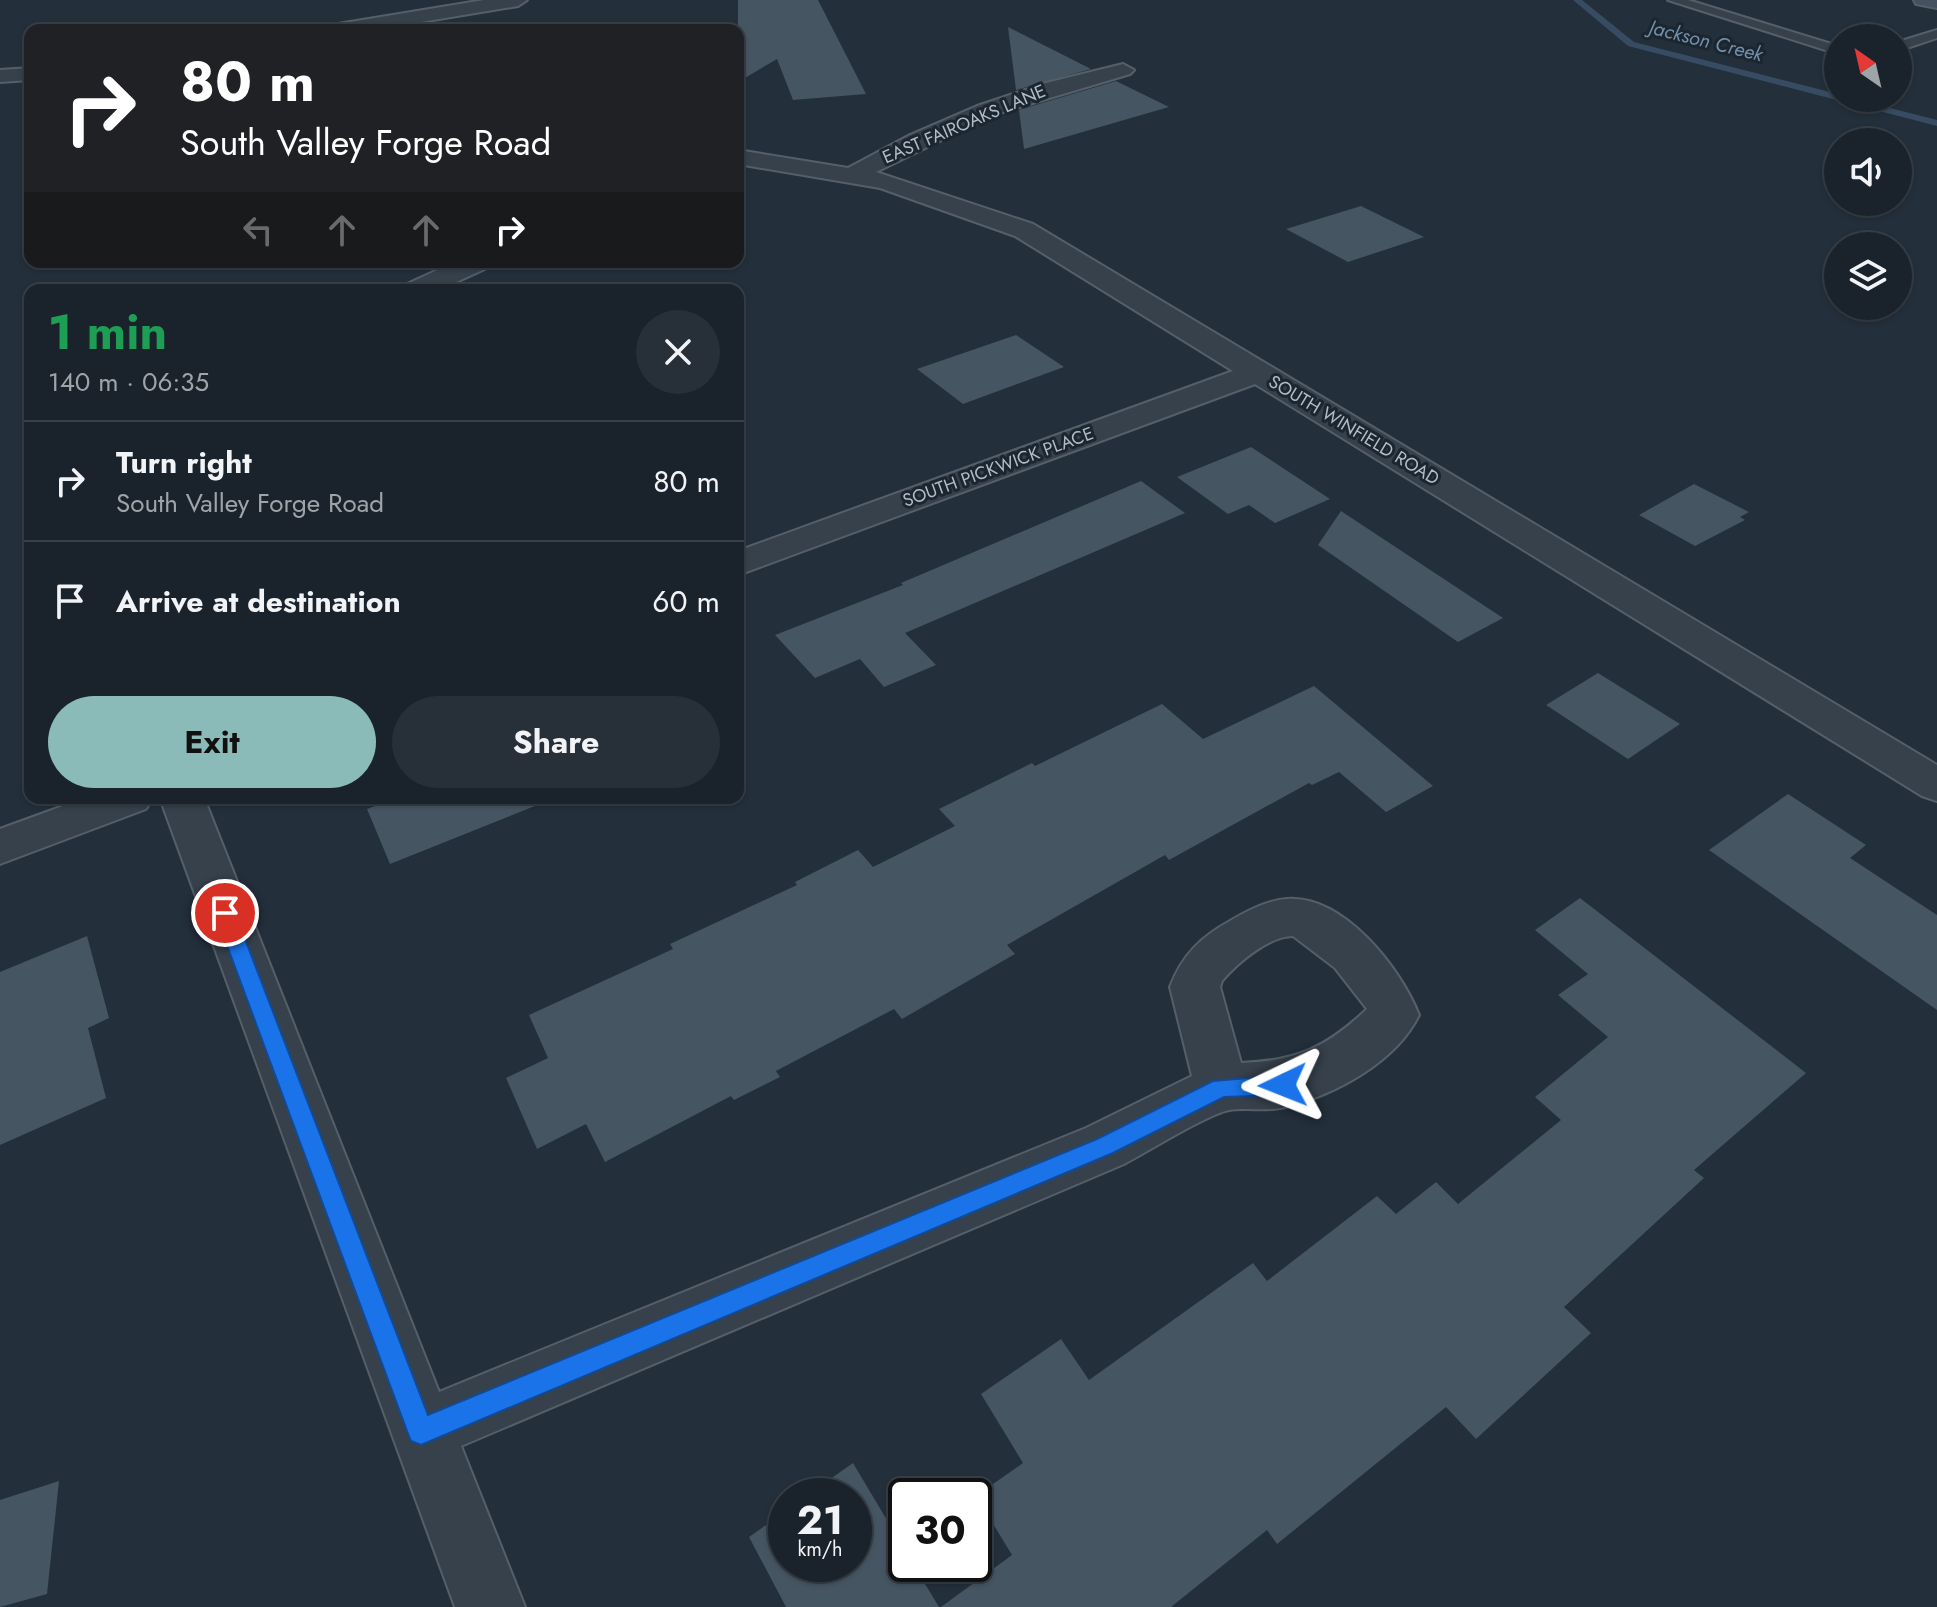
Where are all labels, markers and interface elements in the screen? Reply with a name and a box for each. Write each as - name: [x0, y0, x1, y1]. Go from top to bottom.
- water label: Jackson Creek: [1642, 12, 1767, 69]
- north arrow: [1824, 24, 1912, 112]
- map controls: [1824, 24, 1912, 320]
- text: 80 m: [180, 41, 315, 122]
- icon: right: [48, 56, 152, 160]
- street label: EAST FAIROAKS LANE: [878, 78, 1050, 170]
- text: South Valley Forge Road: [180, 116, 551, 168]
- button: sound: [1824, 128, 1912, 216]
- icon: left: [236, 208, 280, 252]
- icon: ahead: [320, 208, 364, 252]
- icon: ahead: [404, 208, 448, 252]
- icon: right: [488, 208, 532, 252]
- button: layers: [1824, 232, 1912, 320]
- text: 1 min: [48, 298, 167, 367]
- button: close: [636, 310, 720, 394]
- text: 140 m · 06:35: [48, 363, 209, 401]
- street label: SOUTH WINFIELD ROAD: [1264, 369, 1444, 491]
- street label: SOUTH PICKWICK PLACE: [899, 420, 1097, 514]
- text: Turn right: [116, 441, 252, 484]
- icon: right: [48, 459, 92, 503]
- text: 80 m: [653, 460, 720, 503]
- text: South Valley Forge Road: [116, 484, 384, 522]
- icon: arrive: [48, 579, 92, 623]
- text: Arrive at destination: [116, 580, 401, 623]
- text: 60 m: [652, 580, 720, 623]
- button: Exit: [48, 696, 376, 788]
- button: Share: [392, 696, 720, 788]
- pin: [191, 879, 259, 947]
- icon: arrive: [203, 891, 247, 935]
- position arrow: [1241, 1043, 1325, 1127]
- speed limit sign: 30: [888, 1478, 992, 1582]
- text: 21: [797, 1491, 843, 1549]
- text: km/h: [797, 1535, 843, 1564]

